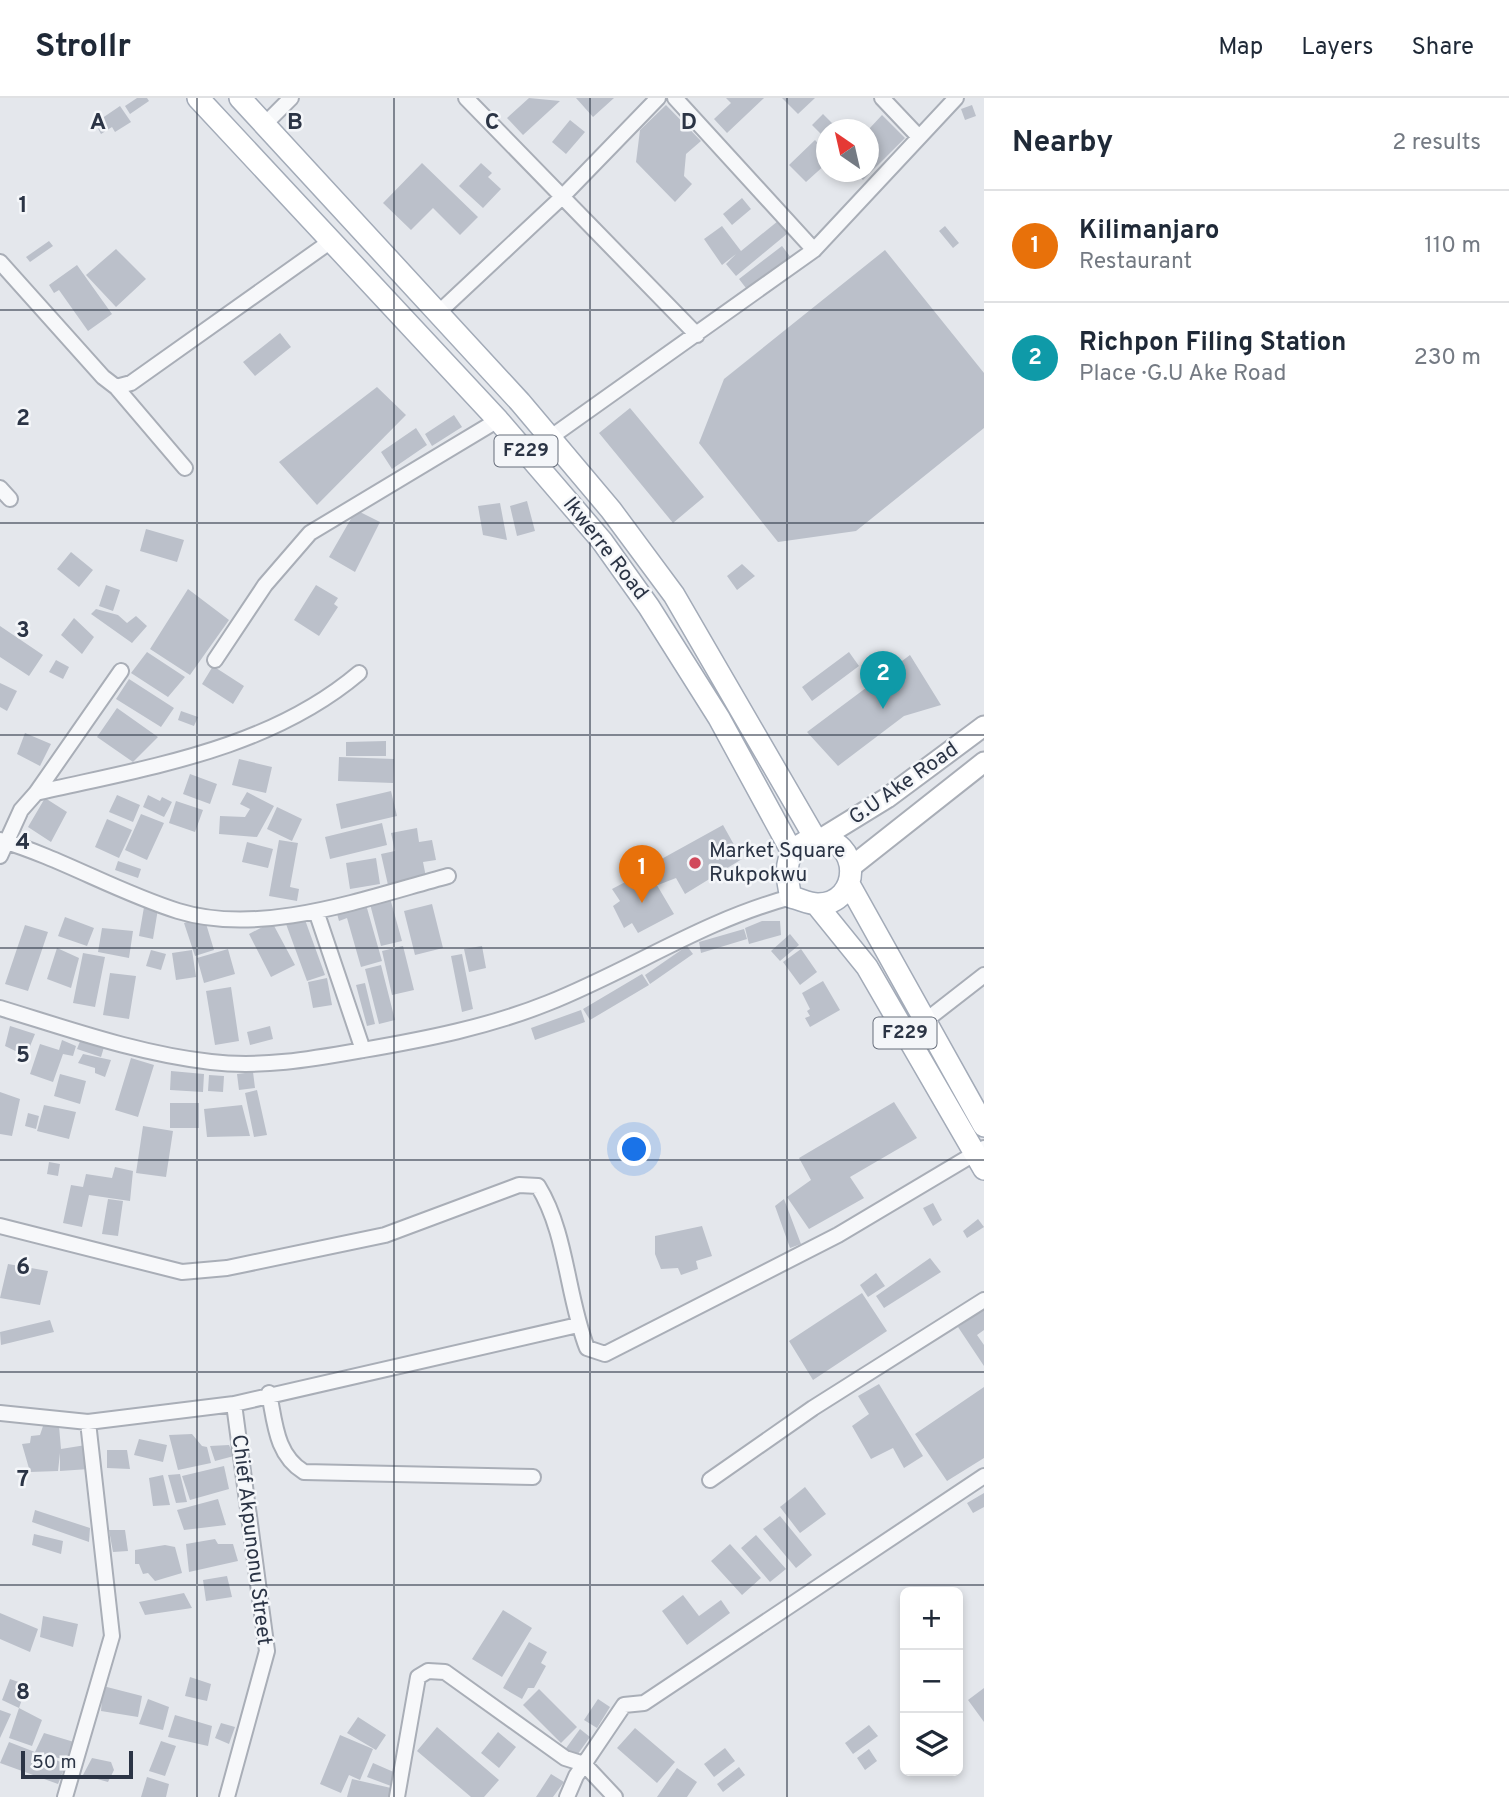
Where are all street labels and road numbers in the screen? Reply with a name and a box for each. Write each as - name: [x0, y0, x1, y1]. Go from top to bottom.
- road number: F229: [494, 436, 558, 466]
- street label: Ikwerre Road: [556, 492, 654, 606]
- street label: G.U Ake Road: [844, 736, 964, 832]
- road number: F229: [874, 1018, 936, 1049]
- street label: Chief Akpunonu Street: [225, 1433, 277, 1647]

